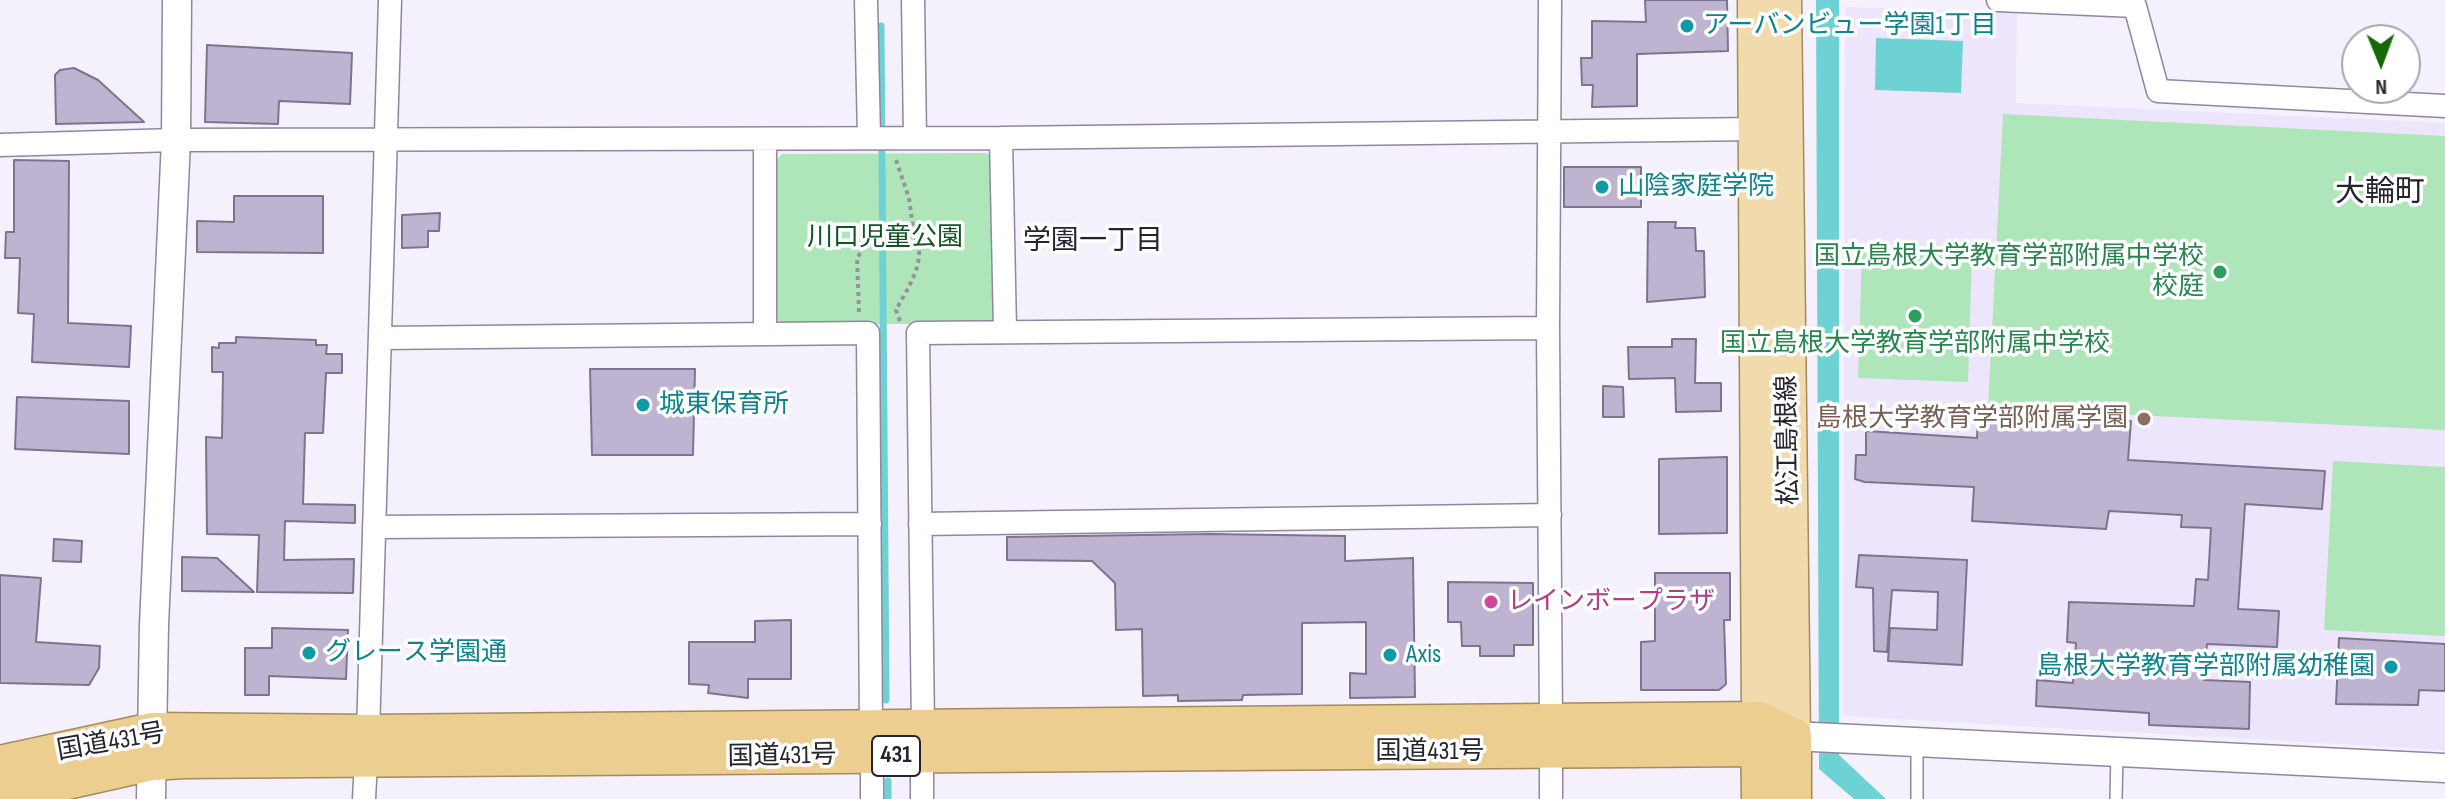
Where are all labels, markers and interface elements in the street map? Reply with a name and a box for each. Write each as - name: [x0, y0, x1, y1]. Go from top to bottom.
- place label: アーバンビュー学園1丁目: [1703, 10, 1997, 42]
- marker: アーバンビュー学園1丁目: [1678, 17, 1696, 35]
- north arrow: [2341, 24, 2421, 104]
- text: N: [2375, 73, 2388, 100]
- place label: 山陰家庭学院: [1618, 171, 1774, 203]
- district label: 大輪町: [2335, 175, 2425, 211]
- marker: 山陰家庭学院: [1593, 178, 1611, 196]
- park label: 川口児童公園: [807, 222, 963, 254]
- district label: 学園一丁目: [1023, 225, 1163, 259]
- place label: 国立島根大学教育学部附属中学校 校庭: [1814, 241, 2204, 302]
- marker: 国立島根大学教育学部附属中学校 校庭: [2211, 263, 2229, 281]
- marker: 国立島根大学教育学部附属中学校: [1906, 307, 1924, 325]
- place label: 国立島根大学教育学部附属中学校: [1720, 328, 2110, 360]
- street label: 松江島根線: [1772, 375, 1806, 505]
- place label: 城東保育所: [659, 389, 789, 421]
- marker: 城東保育所: [634, 396, 652, 414]
- place label: 島根大学教育学部附属学園: [1816, 403, 2128, 435]
- marker: 島根大学教育学部附属学園: [2135, 410, 2153, 428]
- place label: レインボープラザ: [1507, 586, 1715, 618]
- marker: レインボープラザ: [1482, 593, 1500, 611]
- place label: グレース学園通: [325, 637, 507, 669]
- place label: Axis: [1406, 639, 1441, 671]
- marker: グレース学園通: [300, 644, 318, 662]
- marker: Axis: [1381, 646, 1399, 664]
- place label: 島根大学教育学部附属幼稚園: [2037, 651, 2375, 683]
- marker: 島根大学教育学部附属幼稚園: [2382, 658, 2400, 676]
- street label: 国道431号: [55, 718, 167, 768]
- road number: 431: [872, 736, 920, 776]
- street label: 国道431号: [1376, 736, 1484, 768]
- street label: 国道431号: [727, 740, 837, 774]

